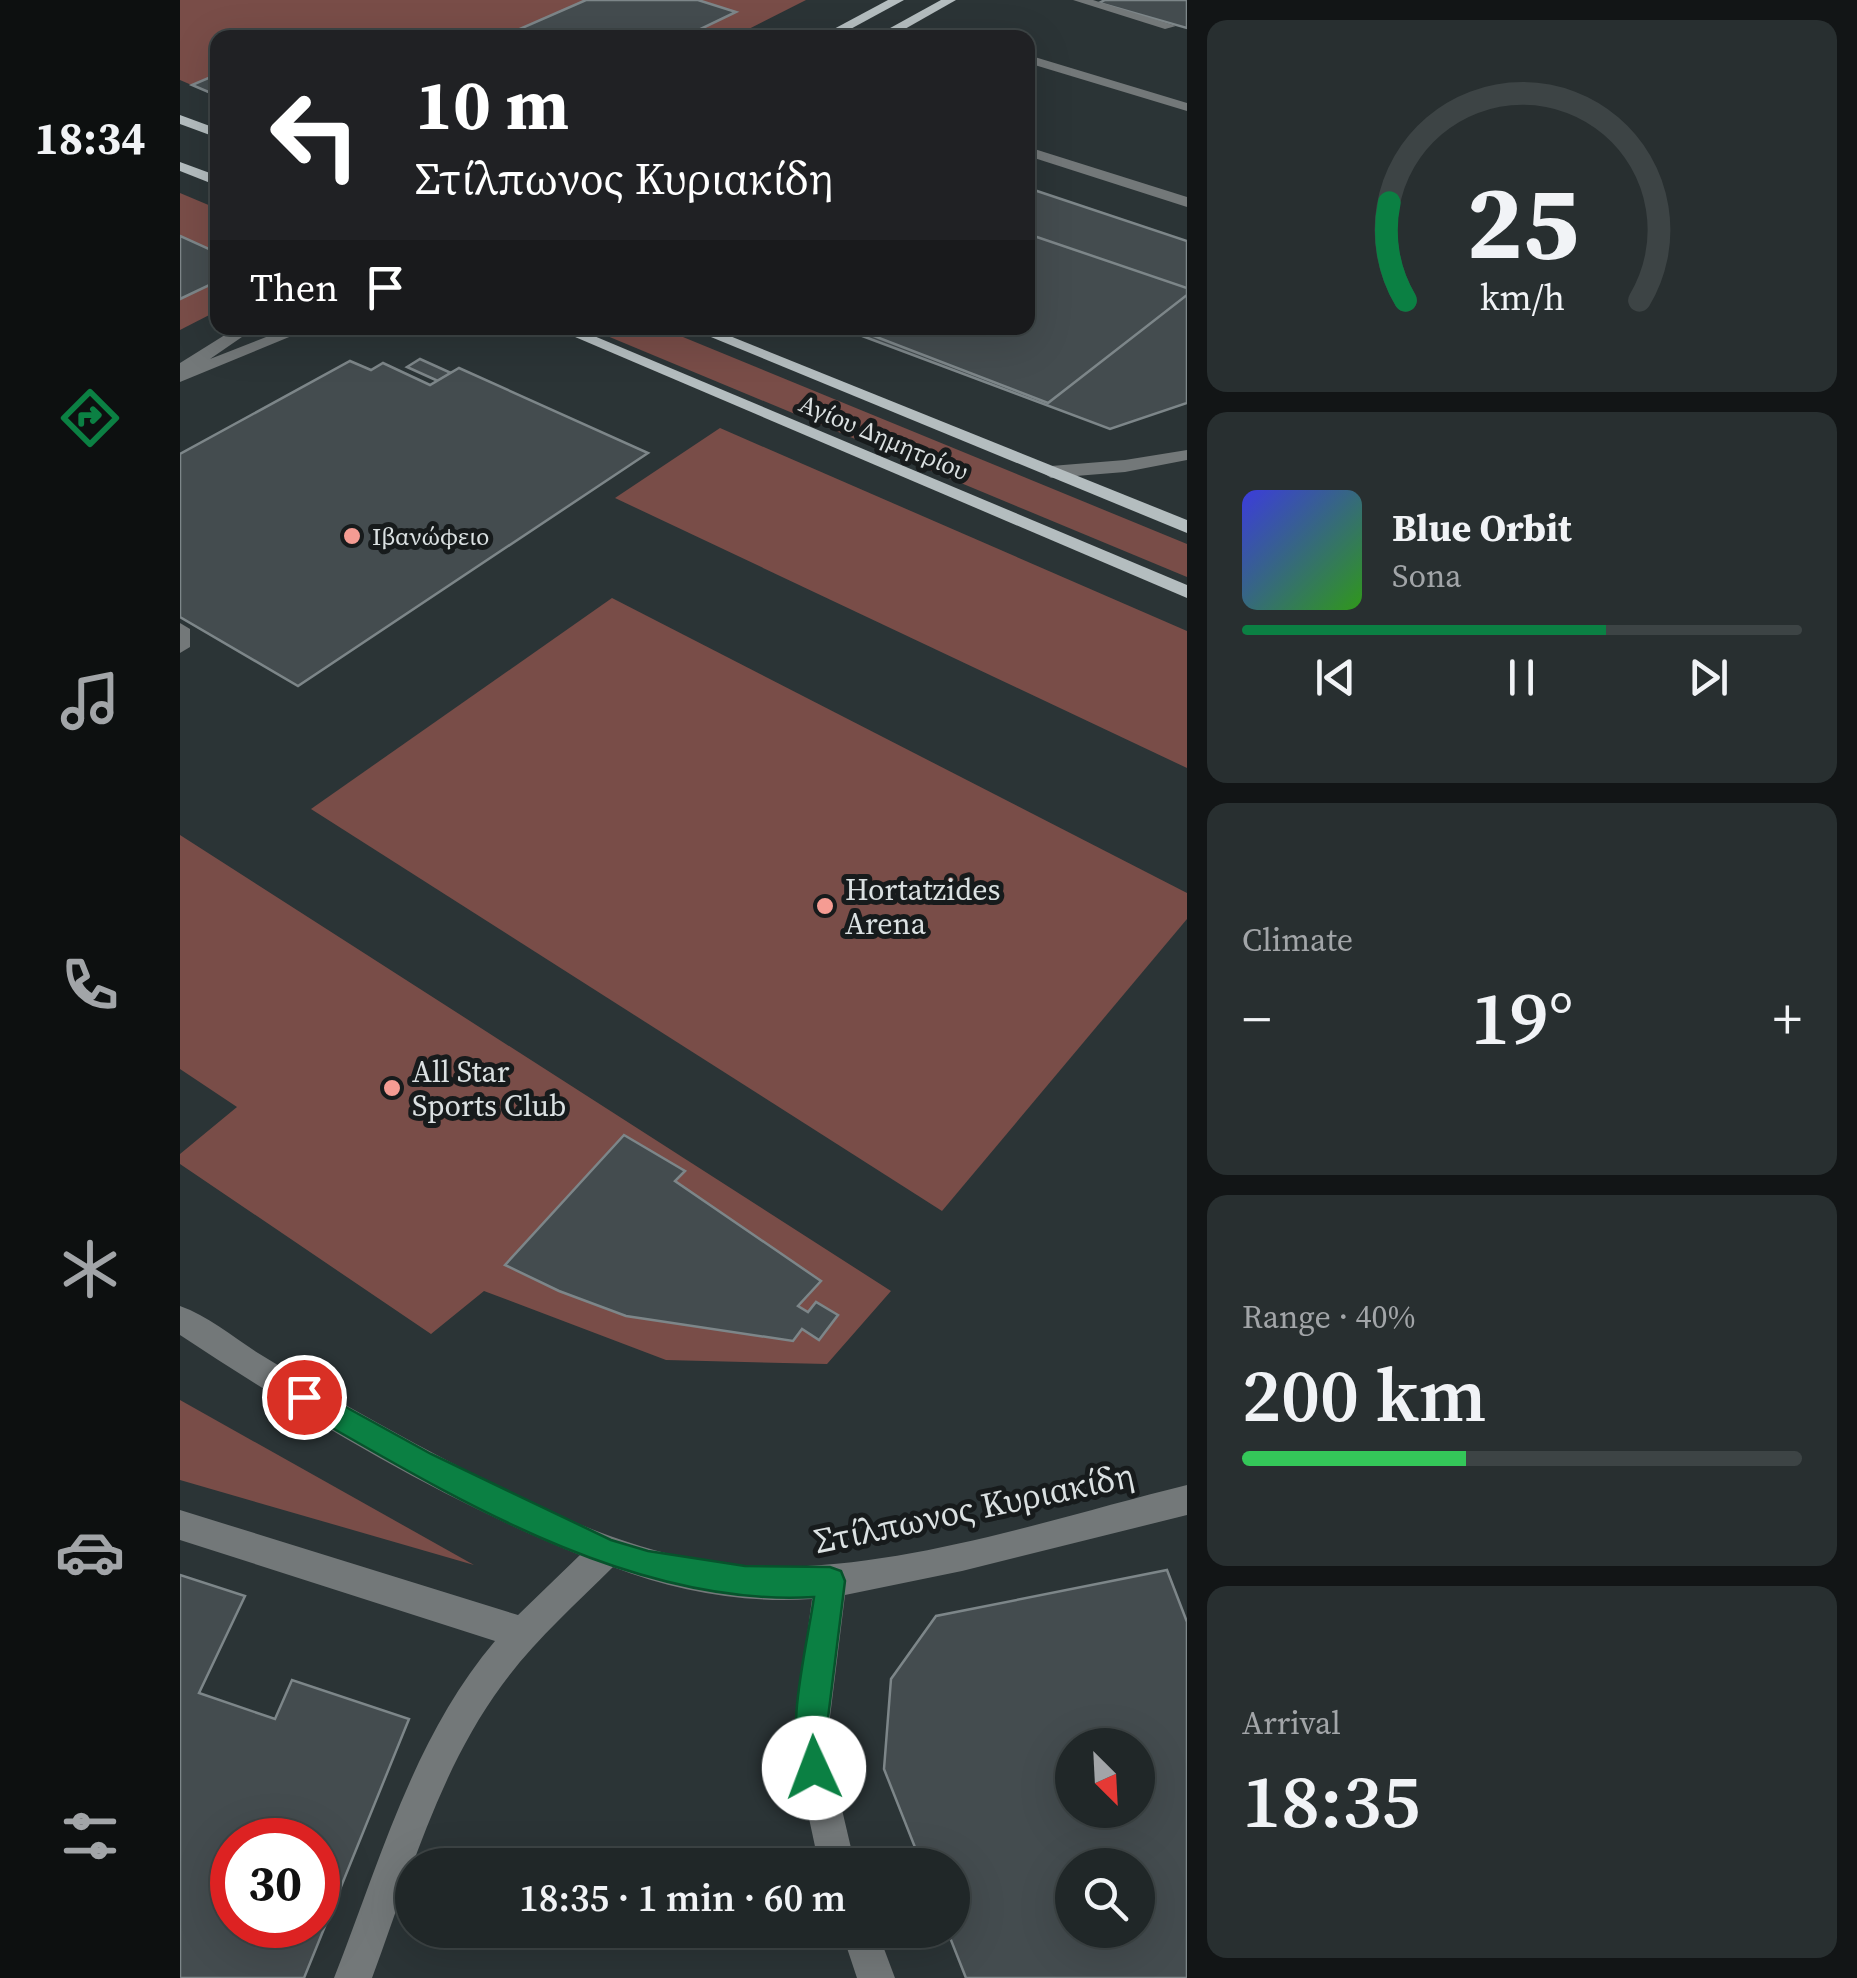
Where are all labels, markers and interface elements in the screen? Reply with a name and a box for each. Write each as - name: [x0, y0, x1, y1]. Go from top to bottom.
- text: 10 m: [415, 56, 569, 152]
- icon: left: [250, 70, 380, 200]
- text: 18:34: [34, 107, 146, 169]
- text: Στίλπωνος Κυριακίδη: [415, 147, 834, 209]
- text: 25: [1466, 150, 1578, 293]
- icon: arrive: [358, 260, 413, 315]
- text: Then: [250, 262, 338, 314]
- text: km/h: [1479, 273, 1565, 322]
- icon: directions: [55, 383, 125, 453]
- street label: Αγίου Δημητρίου: [794, 386, 974, 488]
- text: Blue Orbit: [1392, 502, 1572, 554]
- place label: Ιβανώφειο: [372, 519, 489, 553]
- marker: Ιβανώφειο: [341, 525, 363, 547]
- text: Sona: [1392, 554, 1462, 598]
- icon: previous: [1308, 650, 1363, 705]
- icon: pause: [1494, 650, 1549, 705]
- icon: next: [1681, 650, 1736, 705]
- icon: music: [55, 666, 125, 736]
- place label: Hortatzides Arena: [845, 869, 1001, 944]
- marker: Hortatzides Arena: [814, 895, 836, 917]
- text: Climate: [1242, 918, 1353, 962]
- icon: phone: [55, 950, 125, 1020]
- text: 19°: [1471, 966, 1573, 1069]
- text: −: [1242, 981, 1271, 1056]
- text: +: [1773, 981, 1802, 1056]
- place label: All Star Sports Club: [412, 1051, 566, 1126]
- marker: All Star Sports Club: [381, 1077, 403, 1099]
- icon: climate: [55, 1234, 125, 1304]
- text: Range · 40%: [1242, 1295, 1416, 1339]
- text: 200 km: [1242, 1343, 1486, 1446]
- pin: [262, 1355, 347, 1440]
- icon: arrive: [277, 1370, 332, 1425]
- street label: Στίλπωνος Κυριακίδη: [810, 1451, 1138, 1565]
- icon: car: [55, 1517, 125, 1587]
- text: Arrival: [1242, 1701, 1341, 1745]
- position arrow: [762, 1716, 866, 1820]
- north arrow: [1055, 1728, 1155, 1828]
- map controls: [1055, 1728, 1155, 1948]
- text: 18:35: [1242, 1749, 1421, 1852]
- icon: filters: [55, 1801, 125, 1871]
- speed limit sign: 30: [210, 1818, 340, 1948]
- button: search: [1055, 1848, 1155, 1948]
- text: 18:35 · 1 min · 60 m: [519, 1872, 846, 1924]

